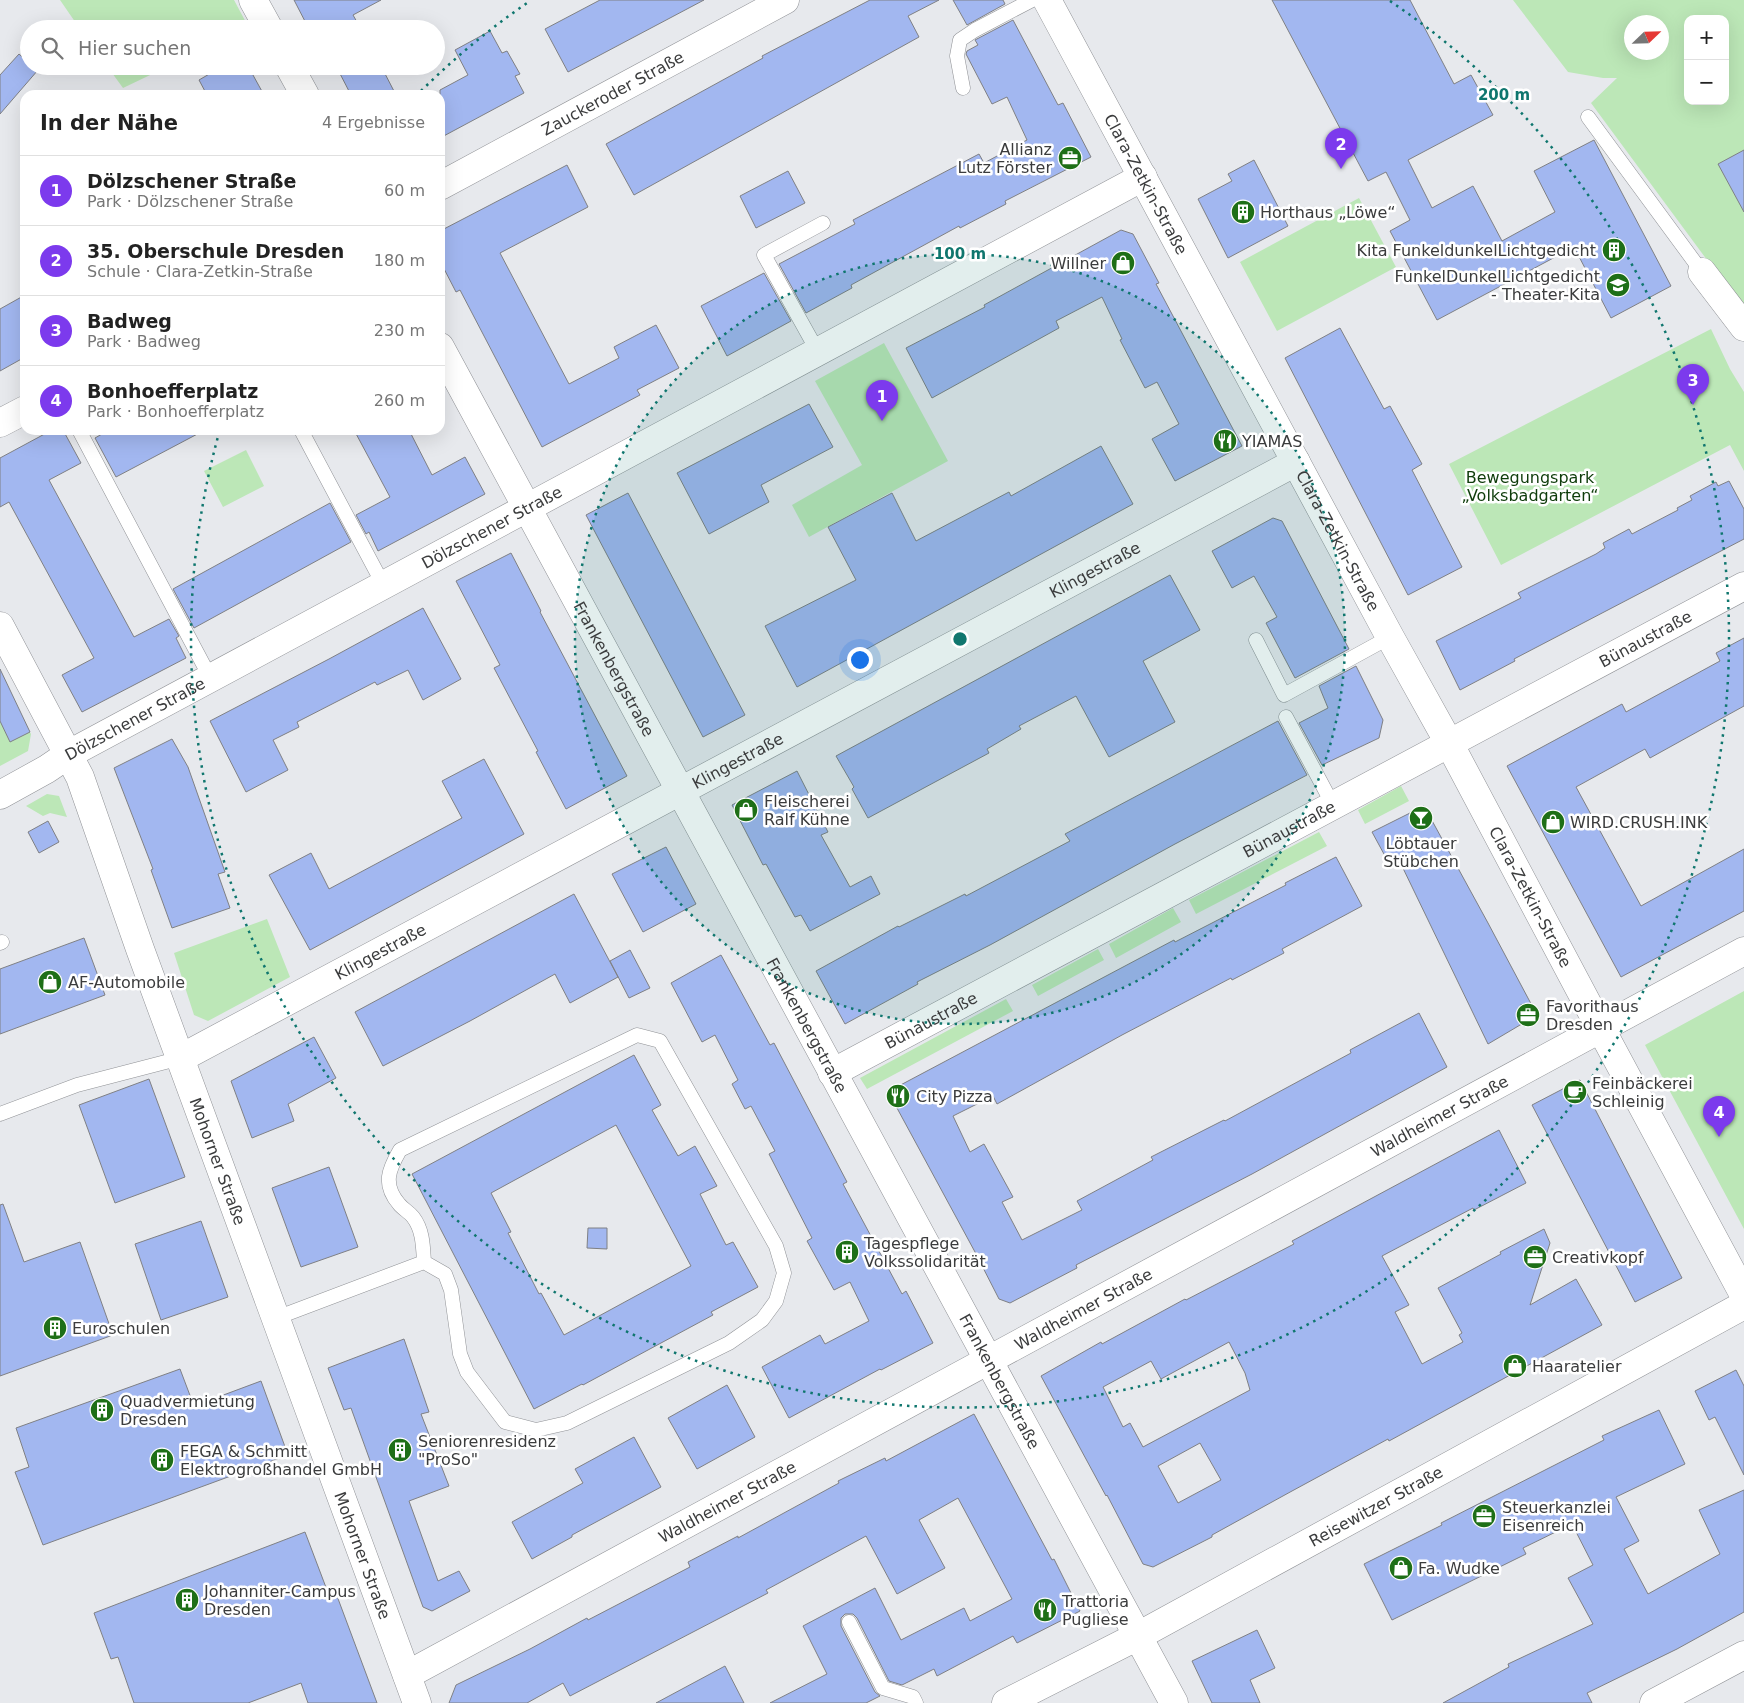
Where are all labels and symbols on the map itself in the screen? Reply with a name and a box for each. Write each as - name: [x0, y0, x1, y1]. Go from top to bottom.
- north arrow: [1624, 15, 1669, 60]
- street label: Zauckeroder Straße: [538, 47, 687, 139]
- text: 200 m: [1478, 86, 1530, 104]
- street label: Clara-Zetkin-Straße: [1100, 111, 1191, 258]
- pin: 2: [1325, 128, 1357, 169]
- place label: Allianz Lutz Förster: [957, 140, 1052, 177]
- office icon: Allianz Lutz Förster: [1057, 145, 1083, 171]
- building icon: Horthaus „Löwe“: [1230, 199, 1256, 225]
- place label: Horthaus „Löwe“: [1260, 203, 1396, 222]
- building icon: Kita FunkeldunkelLichtgedicht: [1601, 237, 1627, 263]
- place label: Kita FunkeldunkelLichtgedicht: [1357, 241, 1596, 260]
- text: 100 m: [934, 245, 986, 263]
- shop icon: Willner: [1110, 250, 1136, 276]
- place label: Willner: [1051, 254, 1106, 273]
- place label: FunkelDunkelLichtgedicht - Theater-Kita: [1394, 267, 1600, 304]
- school or university icon: FunkelDunkelLichtgedicht - Theater-Kita: [1605, 272, 1631, 298]
- pin: 3: [1677, 364, 1709, 405]
- pin: 1: [866, 380, 898, 421]
- restaurant icon: YIAMAS: [1212, 428, 1238, 454]
- place label: YIAMAS: [1241, 432, 1302, 451]
- street label: Clara-Zetkin-Straße: [1292, 467, 1383, 615]
- park label: Bewegungspark „Volksbadgarten“: [1462, 468, 1598, 505]
- street label: Dölzschener Straße: [418, 482, 565, 573]
- street label: Klingestraße: [1046, 538, 1144, 602]
- street label: Frankenbergstraße: [570, 598, 658, 740]
- street label: Bünaustraße: [1596, 607, 1695, 672]
- centre of rings: [951, 630, 969, 648]
- your location: [847, 647, 873, 673]
- street label: Dölzschener Straße: [62, 674, 208, 765]
- street label: Klingestraße: [689, 729, 787, 793]
- place label: Fleischerei Ralf Kühne: [764, 792, 850, 829]
- shop icon: Fleischerei Ralf Kühne: [733, 797, 759, 823]
- street label: Bünaustraße: [1240, 797, 1339, 862]
- bar icon: Löbtauer Stübchen: [1408, 805, 1434, 831]
- shop icon: WIRD.CRUSH.INK: [1540, 809, 1566, 835]
- place label: WIRD.CRUSH.INK: [1570, 813, 1708, 832]
- street label: Clara-Zetkin-Straße: [1485, 823, 1575, 971]
- place label: Löbtauer Stübchen: [1383, 834, 1459, 871]
- street label: Klingestraße: [332, 920, 429, 984]
- street label: Frankenbergstraße: [762, 955, 851, 1096]
- shop icon: AF-Automobile: [37, 969, 63, 995]
- place label: AF-Automobile: [68, 973, 185, 992]
- street label: Bünaustraße: [882, 988, 981, 1053]
- place label: Favorithaus Dresden: [1546, 997, 1639, 1034]
- office icon: Favorithaus Dresden: [1515, 1002, 1541, 1028]
- street label: Waldheimer Straße: [1368, 1072, 1512, 1161]
- place label: Feinbäckerei Schleinig: [1592, 1074, 1693, 1111]
- cafe icon: Feinbäckerei Schleinig: [1562, 1079, 1588, 1105]
- restaurant icon: City Pizza: [885, 1083, 911, 1109]
- place label: City Pizza: [916, 1087, 993, 1106]
- street label: Mohorner Straße: [185, 1095, 250, 1228]
- pin: 4: [1703, 1096, 1735, 1137]
- place label: Tagespflege Volkssolidarität: [863, 1234, 986, 1271]
- building icon: Tagespflege Volkssolidarität: [834, 1239, 860, 1265]
- office icon: Creativkopf: [1522, 1244, 1548, 1270]
- place label: Creativkopf: [1552, 1248, 1644, 1267]
- street label: Waldheimer Straße: [1011, 1264, 1155, 1354]
- street label: Frankenbergstraße: [955, 1311, 1044, 1452]
- building icon: Euroschulen: [42, 1315, 68, 1341]
- place label: Euroschulen: [72, 1319, 170, 1338]
- shop icon: Haaratelier: [1502, 1353, 1528, 1379]
- place label: Haaratelier: [1532, 1357, 1622, 1376]
- place label: Quadvermietung Dresden: [120, 1392, 255, 1429]
- building icon: Quadvermietung Dresden: [89, 1397, 115, 1423]
- place label: Seniorenresidenz "ProSo": [418, 1432, 556, 1469]
- building icon: Seniorenresidenz "ProSo": [387, 1437, 413, 1463]
- place label: FEGA & Schmitt Elektrogroßhandel GmbH: [180, 1442, 382, 1479]
- building icon: FEGA & Schmitt Elektrogroßhandel GmbH: [149, 1447, 175, 1473]
- street label: Waldheimer Straße: [655, 1457, 799, 1547]
- street label: Reisewitzer Straße: [1306, 1462, 1446, 1551]
- street label: Mohorner Straße: [330, 1489, 394, 1622]
- place label: Steuerkanzlei Eisenreich: [1502, 1498, 1611, 1535]
- office icon: Steuerkanzlei Eisenreich: [1471, 1503, 1497, 1529]
- shop icon: Fa. Wudke: [1388, 1555, 1414, 1581]
- place label: Fa. Wudke: [1418, 1559, 1500, 1578]
- place label: Johanniter-Campus Dresden: [203, 1582, 356, 1619]
- building icon: Johanniter-Campus Dresden: [174, 1587, 200, 1613]
- place label: Trattoria Pugliese: [1061, 1592, 1129, 1629]
- restaurant icon: Trattoria Pugliese: [1032, 1597, 1058, 1623]

